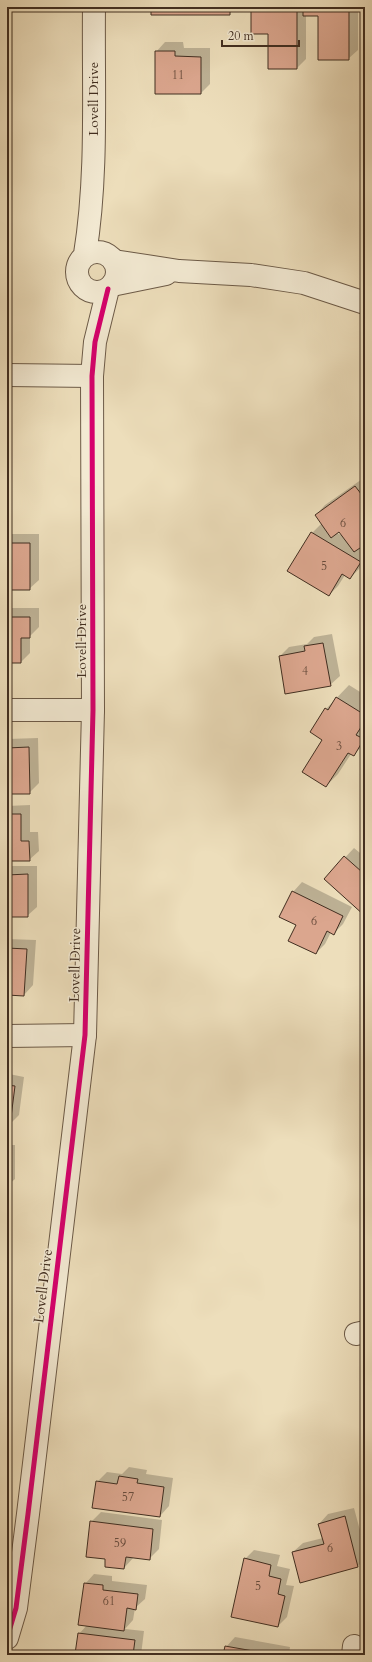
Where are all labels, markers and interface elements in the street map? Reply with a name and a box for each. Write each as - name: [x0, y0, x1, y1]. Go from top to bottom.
- scale bar: [222, 22, 299, 48]
- text: 20 m: [228, 28, 255, 44]
- street label: Lovell Drive: [84, 62, 103, 136]
- house number: 11: [172, 67, 184, 83]
- house number: 6: [340, 515, 346, 531]
- house number: 5: [321, 558, 327, 574]
- street label: Lovell Drive: [72, 604, 91, 678]
- house number: 4: [302, 663, 308, 679]
- house number: 3: [336, 738, 342, 754]
- house number: 6: [311, 913, 317, 929]
- street label: Lovell Drive: [65, 928, 85, 1002]
- street label: Lovell Drive: [29, 1248, 57, 1324]
- house number: 57: [122, 1489, 134, 1505]
- house number: 59: [114, 1535, 126, 1551]
- house number: 6: [327, 1540, 333, 1556]
- house number: 5: [255, 1578, 261, 1594]
- house number: 61: [103, 1593, 115, 1609]

